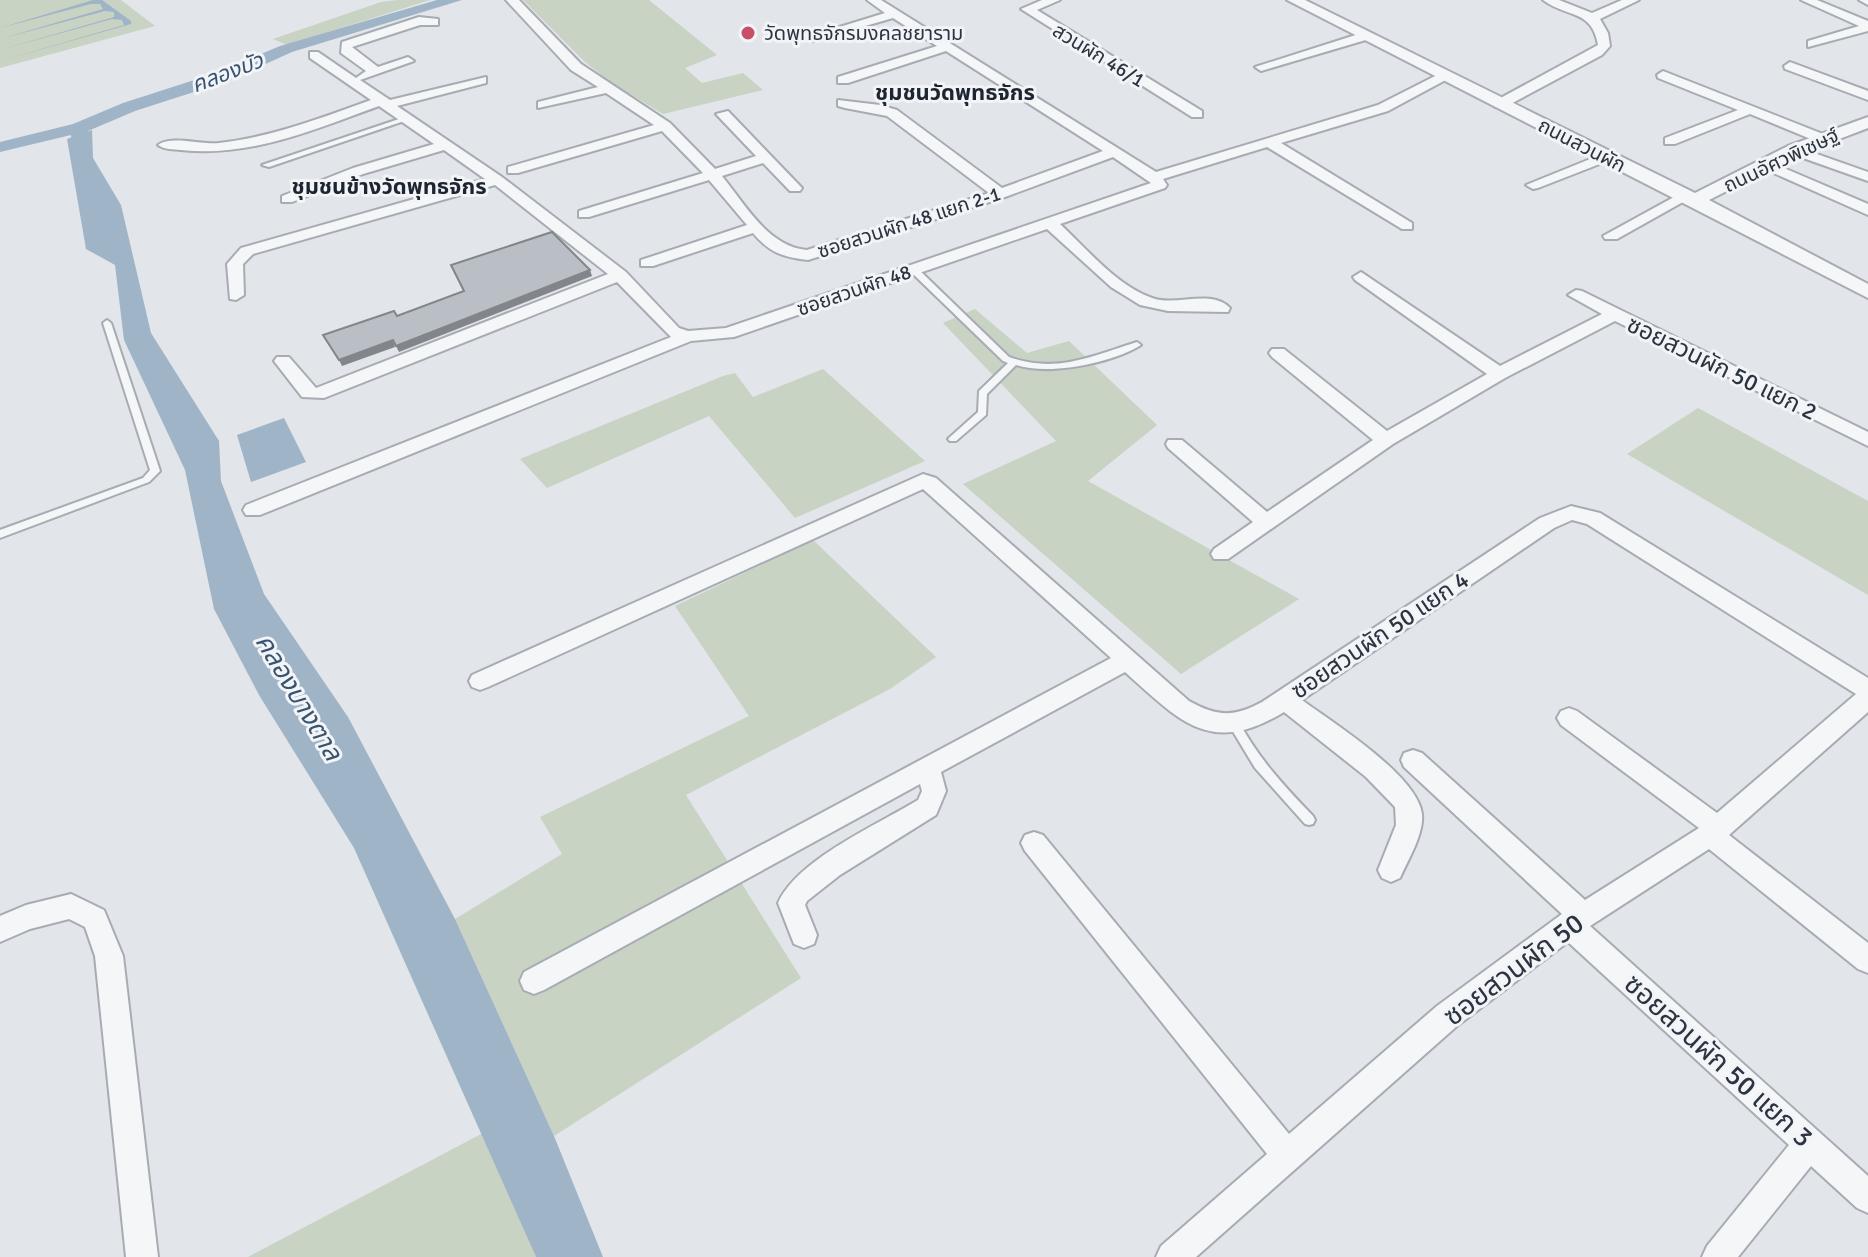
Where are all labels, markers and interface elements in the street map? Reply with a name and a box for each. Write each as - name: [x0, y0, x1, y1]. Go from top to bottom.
- street label: สวนผัก 46/1: [1048, 18, 1150, 93]
- place label: วัดพุทธจักรมงคลชยาราม: [764, 21, 963, 46]
- marker: วัดพุทธจักรมงคลชยาราม: [739, 24, 757, 42]
- water label: คลองบัว: [188, 46, 268, 98]
- district label: ชุมชนวัดพุทธจักร: [875, 79, 1035, 106]
- street label: ถนนสวนผัก: [1534, 113, 1630, 178]
- street label: ถนนอัศวพิเชษฐ์: [1719, 123, 1843, 198]
- district label: ชุมชนข้างวัดพุทธจักร: [291, 173, 487, 200]
- street label: ซอยสวนผัก 48 แยก 2-1: [814, 181, 1004, 264]
- street label: ซอยสวนผัก 48: [794, 259, 914, 322]
- street label: ซอยสวนผัก 50 แยก 2: [1622, 309, 1822, 427]
- street label: ซอยสวนผัก 50 แยก 4: [1285, 564, 1475, 706]
- water label: คลองบางตาล: [248, 628, 349, 768]
- street label: ซอยสวนผัก 50: [1437, 906, 1590, 1034]
- street label: ซอยสวนผัก 50 แยก 3: [1617, 967, 1820, 1155]

